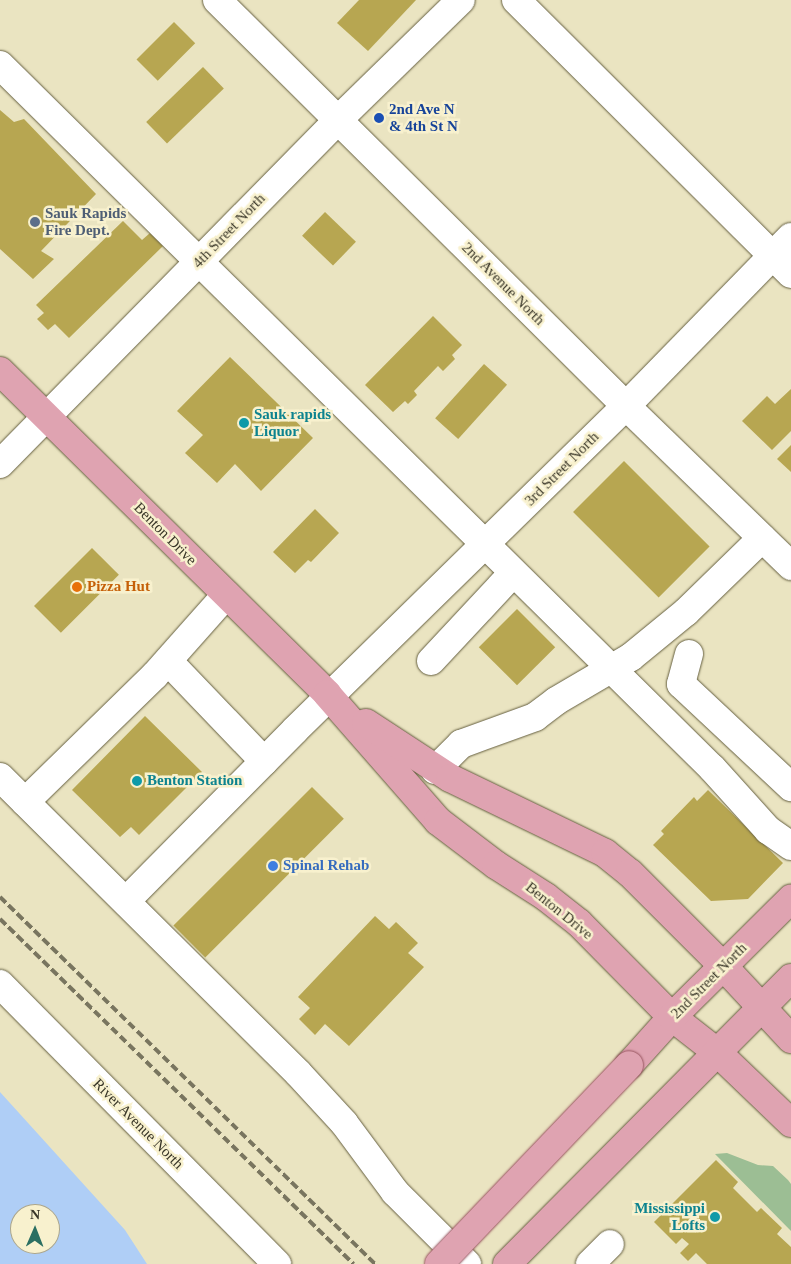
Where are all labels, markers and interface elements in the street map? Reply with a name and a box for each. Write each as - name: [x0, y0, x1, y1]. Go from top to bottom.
- place label: 2nd Ave N & 4th St N: [389, 100, 458, 135]
- marker: 2nd Ave N & 4th St N: [373, 112, 385, 124]
- street label: 4th Street North: [189, 190, 269, 272]
- place label: Sauk Rapids Fire Dept.: [45, 204, 126, 239]
- marker: Sauk Rapids Fire Dept.: [29, 216, 41, 228]
- street label: 2nd Avenue North: [458, 239, 548, 329]
- place label: Sauk rapids Liquor: [254, 405, 331, 440]
- marker: Sauk rapids Liquor: [238, 417, 250, 429]
- street label: 3rd Street North: [521, 428, 603, 510]
- street label: Benton Drive: [130, 499, 200, 569]
- place label: Pizza Hut: [87, 578, 150, 596]
- marker: Pizza Hut: [71, 581, 83, 593]
- place label: Benton Station: [147, 772, 242, 790]
- marker: Benton Station: [131, 775, 143, 787]
- place label: Spinal Rehab: [283, 857, 369, 875]
- marker: Spinal Rehab: [267, 860, 279, 872]
- street label: Benton Drive: [522, 878, 596, 944]
- street label: 2nd Street North: [667, 939, 751, 1023]
- street label: River Avenue North: [89, 1075, 187, 1173]
- place label: Mississippi Lofts: [634, 1199, 705, 1234]
- north arrow: [10, 1204, 60, 1254]
- text: N: [30, 1207, 40, 1222]
- marker: Mississippi Lofts: [709, 1211, 721, 1223]

